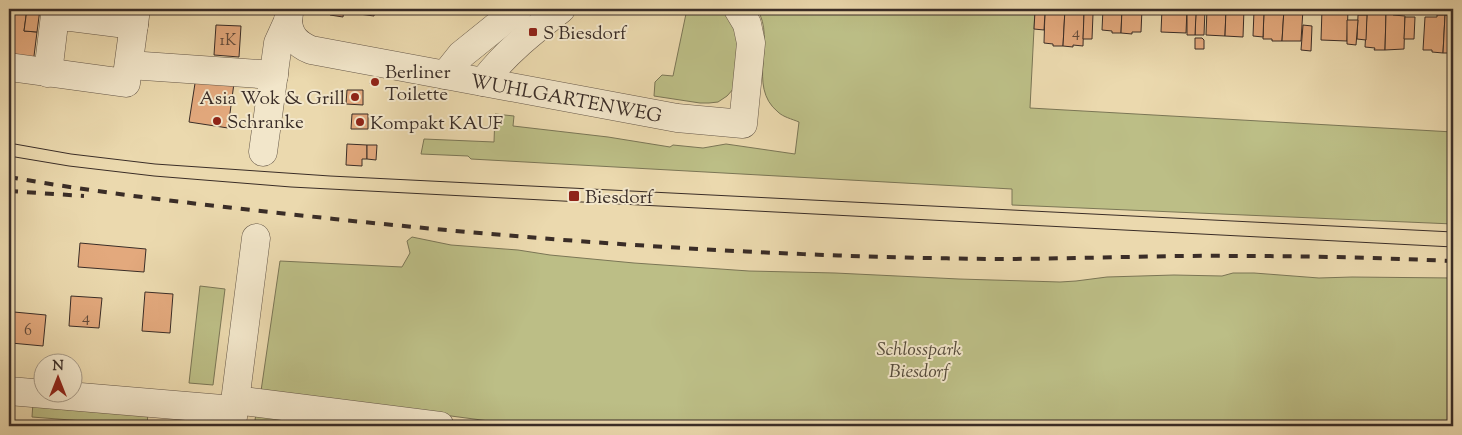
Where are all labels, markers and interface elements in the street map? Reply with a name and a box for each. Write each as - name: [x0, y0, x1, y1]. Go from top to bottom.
- place label: S Biesdorf: [543, 21, 628, 48]
- house number: 4: [1072, 22, 1080, 45]
- marker: S Biesdorf: [527, 26, 539, 38]
- house number: 1K: [219, 30, 237, 53]
- place label: Berliner Toilette: [385, 60, 451, 109]
- street label: WUHLGARTENWEG: [468, 69, 664, 131]
- marker: Berliner Toilette: [369, 76, 381, 88]
- place label: Asia Wok & Grill: [199, 86, 345, 113]
- marker: Asia Wok & Grill: [349, 91, 361, 103]
- place label: Schranke: [227, 110, 304, 137]
- place label: Kompakt KAUF: [370, 111, 503, 138]
- marker: Schranke: [211, 115, 223, 127]
- marker: Kompakt KAUF: [354, 116, 366, 128]
- place label: Biesdorf: [585, 185, 655, 212]
- marker: Biesdorf: [567, 189, 581, 203]
- house number: 4: [82, 307, 90, 330]
- house number: 6: [24, 320, 32, 343]
- park label: Schlosspark Biesdorf: [876, 337, 962, 386]
- north arrow: [32, 352, 82, 402]
- text: N: [52, 357, 64, 377]

